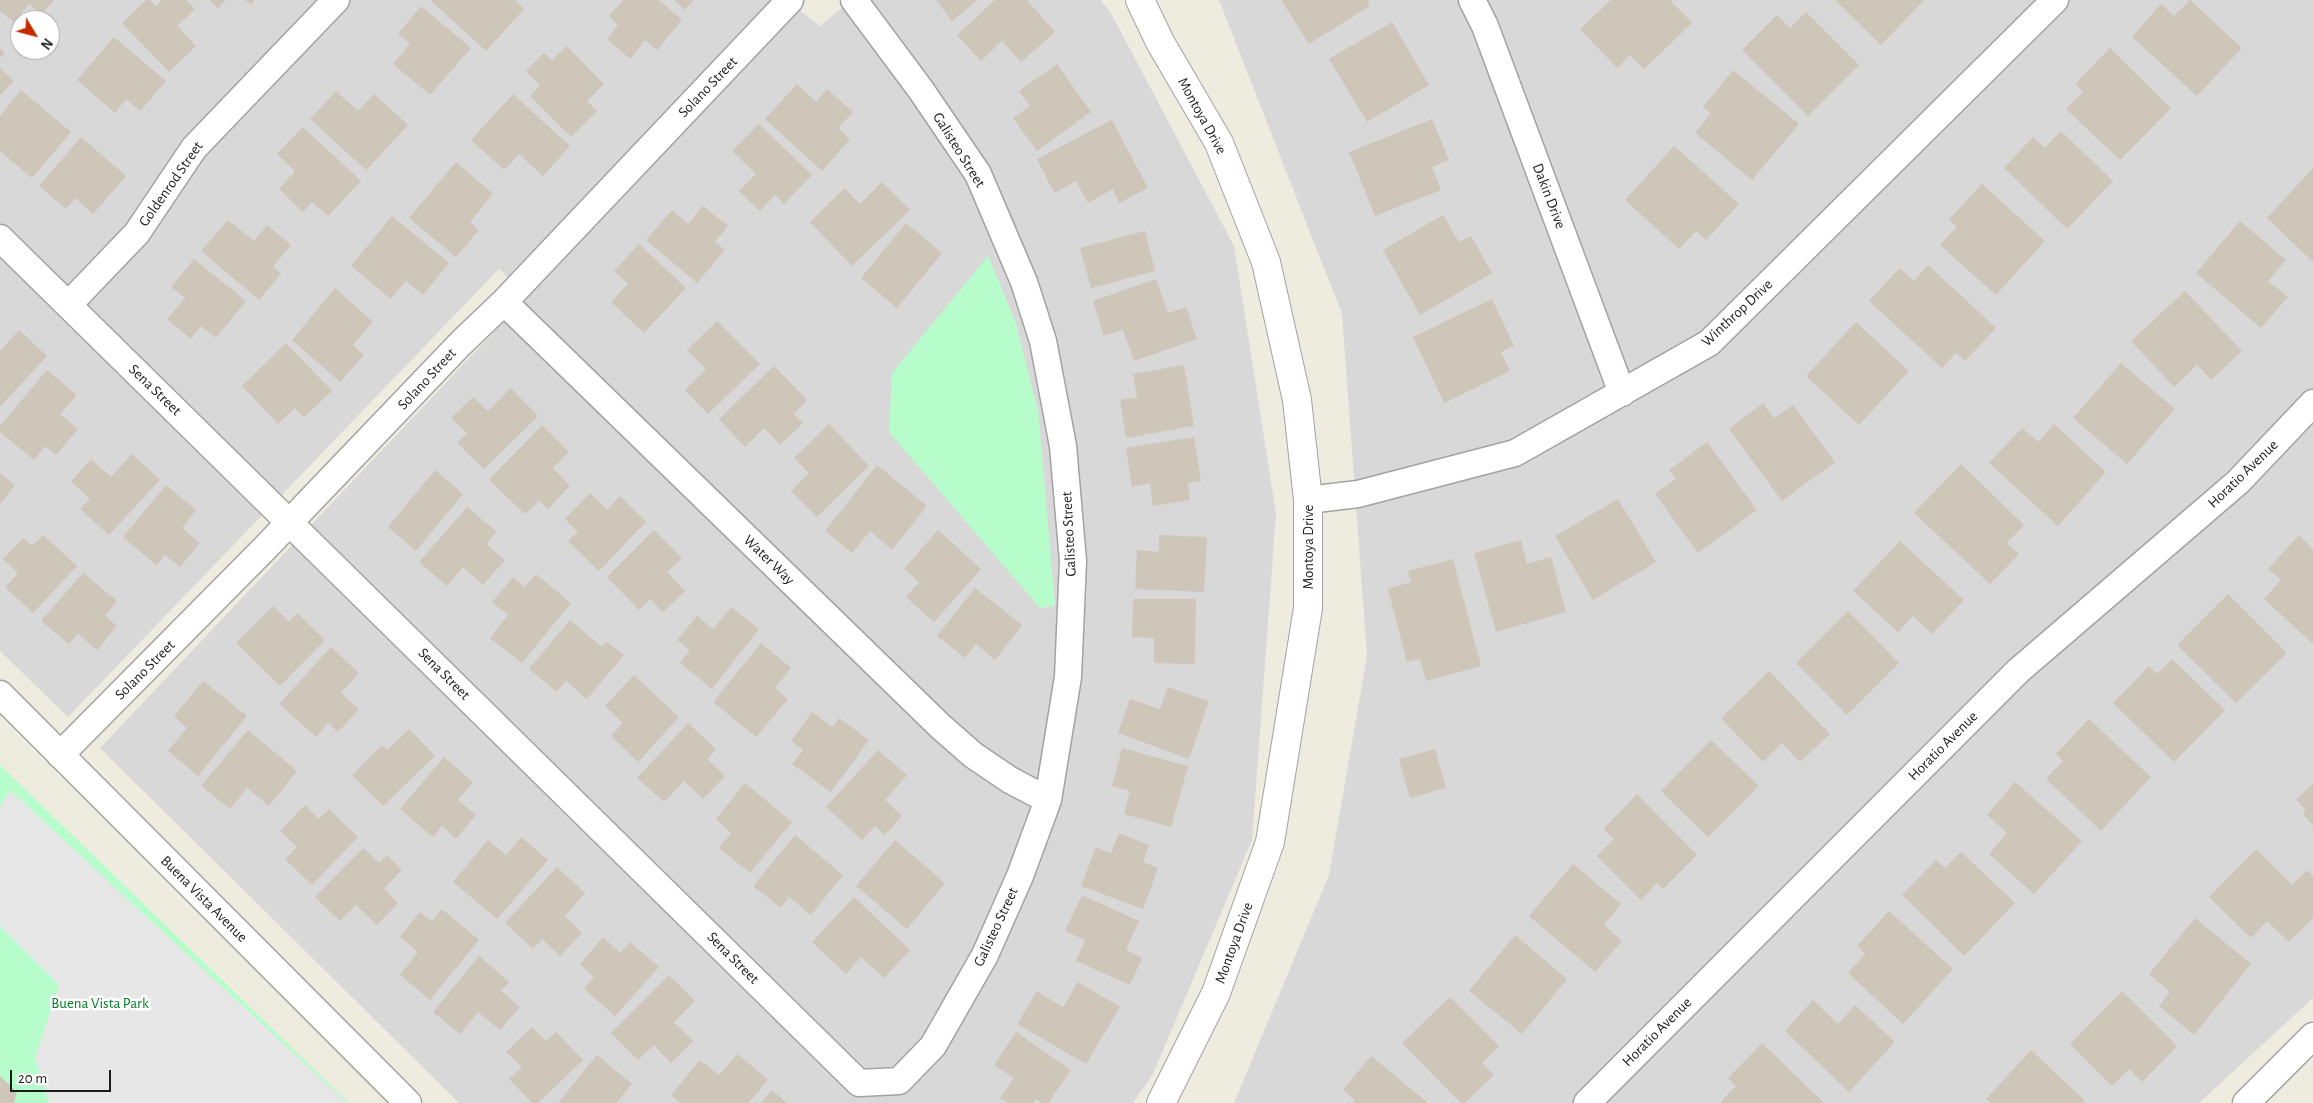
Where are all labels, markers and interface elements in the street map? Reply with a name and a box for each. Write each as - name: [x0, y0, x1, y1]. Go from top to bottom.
- north arrow: [10, 10, 60, 60]
- text: N: [38, 35, 55, 52]
- street label: Solano Street: [675, 53, 741, 121]
- street label: Montoya Drive: [1174, 74, 1230, 158]
- street label: Galisteo Street: [929, 109, 989, 191]
- street label: Goldenrod Street: [135, 138, 207, 230]
- street label: Dakin Drive: [1528, 161, 1570, 231]
- street label: Winthrop Drive: [1698, 275, 1776, 351]
- street label: Solano Street: [394, 345, 460, 413]
- street label: Sena Street: [125, 361, 185, 419]
- street label: Horatio Avenue: [2204, 436, 2282, 512]
- street label: Galisteo Street: [1058, 491, 1080, 577]
- street label: Montoya Drive: [1299, 505, 1317, 589]
- street label: Water Way: [740, 531, 798, 589]
- street label: Solano Street: [111, 636, 179, 704]
- street label: Sena Street: [414, 644, 474, 704]
- street label: Horatio Avenue: [1905, 708, 1981, 784]
- street label: Buena Vista Avenue: [157, 852, 251, 946]
- street label: Galisteo Street: [970, 885, 1022, 969]
- street label: Montoya Drive: [1211, 900, 1257, 986]
- street label: Sena Street: [703, 928, 763, 988]
- park label: Buena Vista Park: [51, 994, 149, 1012]
- street label: Horatio Avenue: [1619, 994, 1695, 1070]
- scale bar: [12, 1060, 114, 1092]
- text: 20 m: [18, 1071, 47, 1086]

